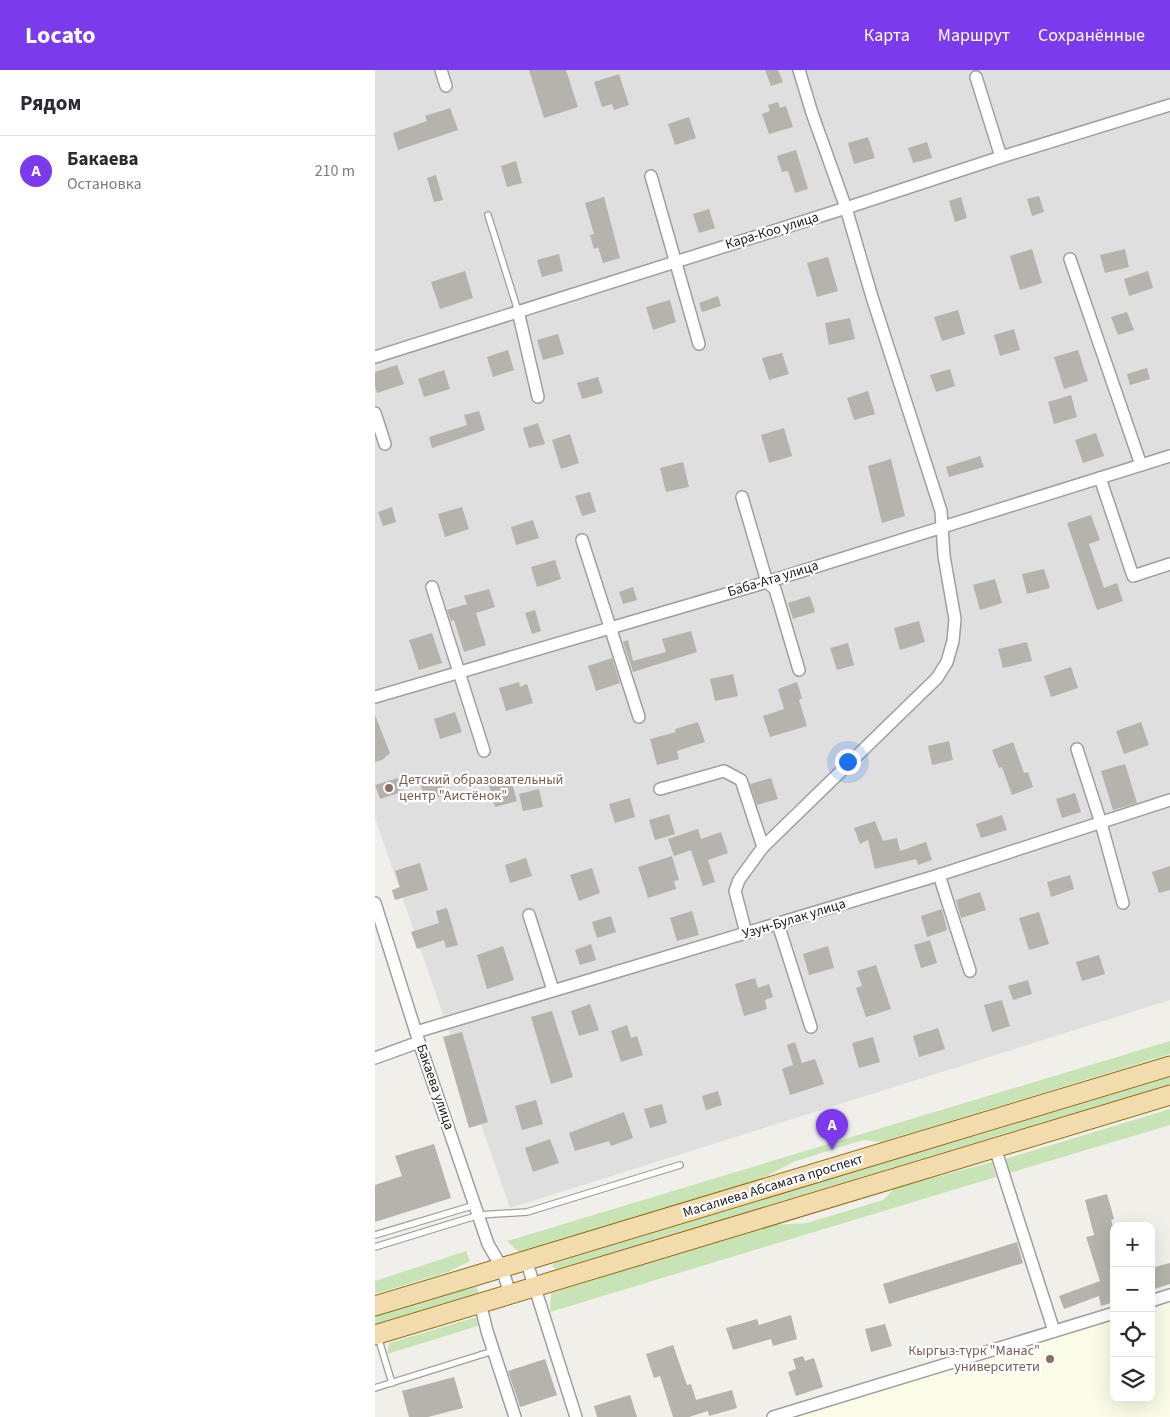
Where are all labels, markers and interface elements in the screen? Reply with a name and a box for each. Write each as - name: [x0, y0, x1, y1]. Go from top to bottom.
- text: Locato: [25, 18, 96, 53]
- text: Карта: [864, 23, 910, 48]
- text: Маршрут: [938, 23, 1010, 48]
- text: Сохранённые: [1038, 23, 1145, 48]
- text: Рядом: [20, 88, 81, 118]
- text: Бакаева: [67, 146, 139, 173]
- text: A: [31, 160, 41, 182]
- text: 210 m: [315, 160, 355, 182]
- text: Остановка: [67, 173, 141, 195]
- street label: Кара-Коо улица: [723, 207, 821, 255]
- street label: Баба-Ата улица: [725, 556, 821, 602]
- your location: [835, 749, 861, 775]
- place label: Детский образовательный центр "Аистёнок": [399, 770, 564, 806]
- marker: Детский образовательный центр "Аистёнок": [383, 782, 395, 794]
- street label: Узун-Булак улица: [740, 894, 848, 944]
- street label: Бакаева улица: [411, 1041, 459, 1133]
- pin: A: [816, 1109, 848, 1150]
- street label: Масалиева Абсамата проспект: [680, 1149, 866, 1223]
- map controls: [1110, 1222, 1155, 1402]
- button: +: [1110, 1222, 1155, 1267]
- button: −: [1110, 1267, 1155, 1312]
- button: locate: [1110, 1312, 1155, 1357]
- place label: Кыргыз-түрк "Манас" университети: [908, 1341, 1040, 1377]
- marker: Кыргыз-түрк "Манас" университети: [1044, 1353, 1056, 1365]
- button: layers: [1110, 1357, 1155, 1402]

